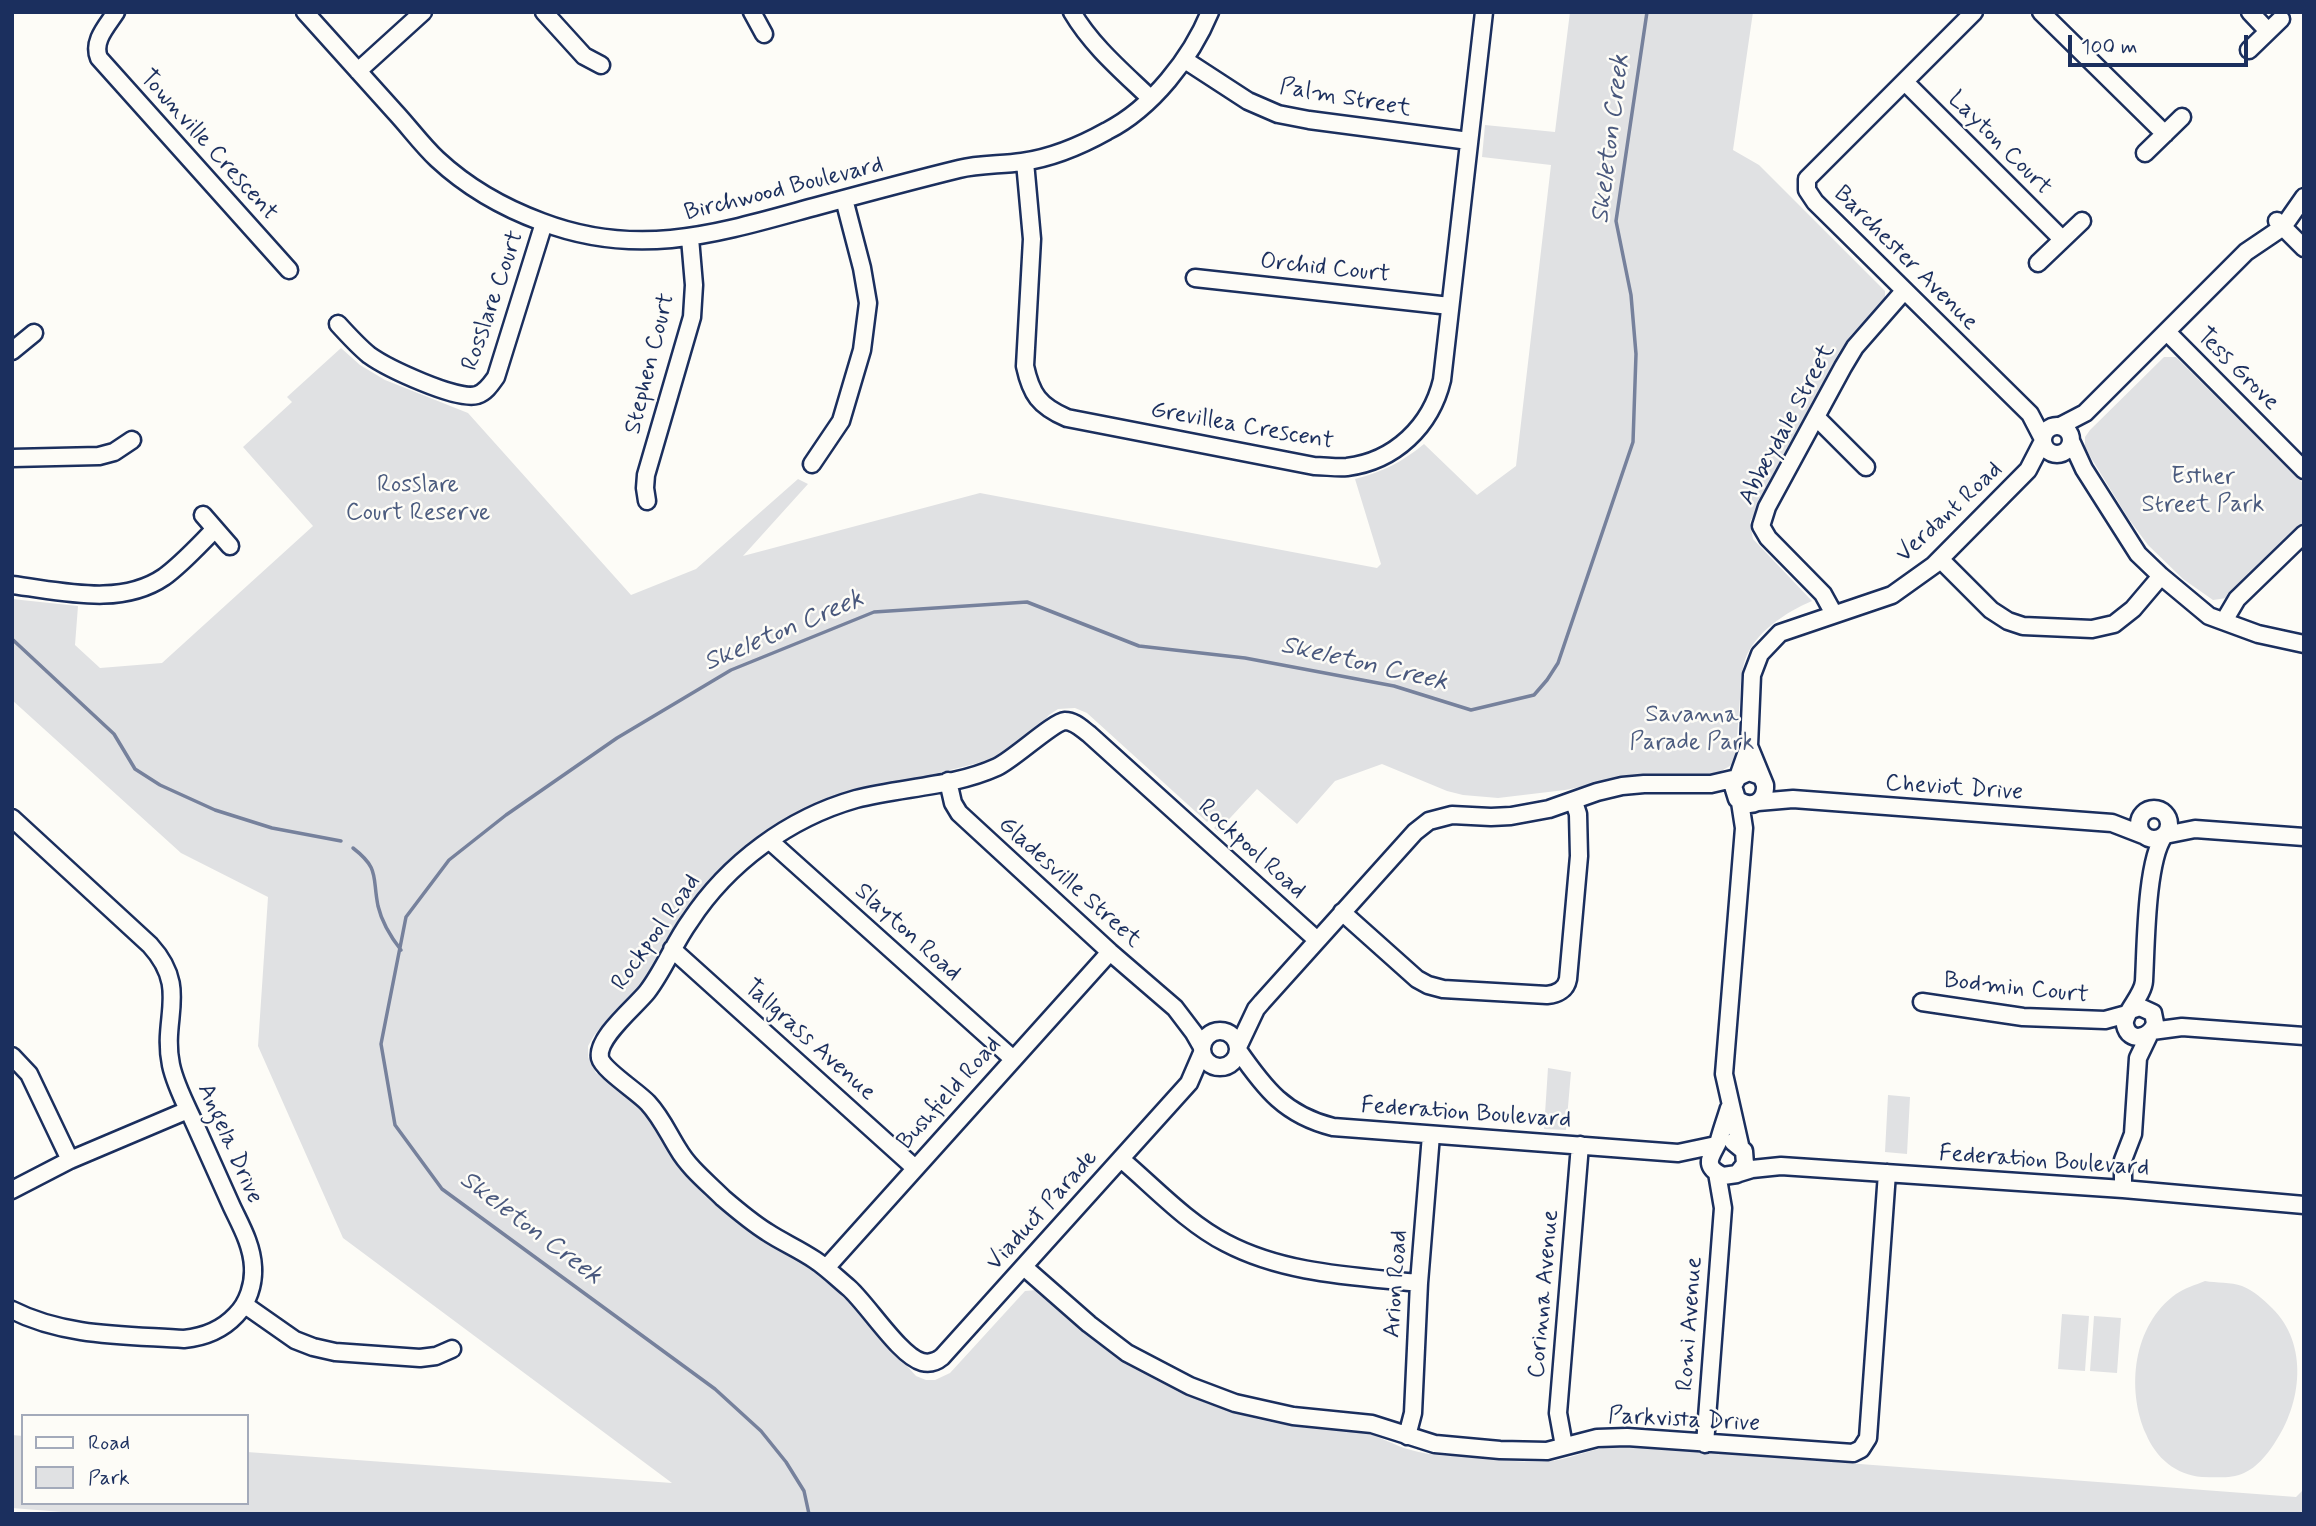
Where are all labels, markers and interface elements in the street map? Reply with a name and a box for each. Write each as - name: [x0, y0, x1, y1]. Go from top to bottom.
- scale bar: [2071, 21, 2251, 65]
- text: 100 m: [2081, 33, 2137, 61]
- water label: Skeleton Creek: [1586, 53, 1638, 225]
- street label: Townville Crescent: [133, 65, 283, 227]
- street label: Palm Street: [1277, 73, 1413, 125]
- street label: Layton Court: [1941, 86, 2057, 202]
- street label: Birchwood Boulevard: [682, 151, 886, 229]
- street label: Barchester Avenue: [1827, 181, 1983, 337]
- street label: Rosslare Court: [457, 227, 531, 375]
- street label: Orchid Court: [1259, 248, 1391, 290]
- street label: Stephen Court: [620, 291, 682, 437]
- street label: Tess Grove: [2190, 323, 2284, 417]
- street label: Abbeydale Street: [1734, 340, 1842, 510]
- street label: Grevillea Crescent: [1148, 397, 1336, 457]
- street label: Verdant Road: [1891, 456, 2009, 570]
- park label: Esther Street Park: [2142, 464, 2264, 520]
- park label: Rosslare Court Reserve: [346, 472, 490, 528]
- water label: Skeleton Creek: [700, 584, 868, 680]
- water label: Skeleton Creek: [1278, 631, 1450, 699]
- park label: Savanna Parade Park: [1630, 702, 1754, 758]
- street label: Cheviot Drive: [1884, 770, 2024, 808]
- street label: Rockpool Road: [1191, 794, 1311, 906]
- street label: Gladesville Street: [991, 811, 1147, 955]
- street label: Rockpool Road: [606, 869, 708, 997]
- street label: Slayton Road: [848, 878, 966, 988]
- street label: Bodmin Court: [1942, 967, 2090, 1011]
- street label: Tallgrass Avenue: [737, 974, 881, 1108]
- street label: Bushfield Road: [892, 1032, 1008, 1156]
- street label: Angela Drive: [190, 1080, 268, 1208]
- street label: Federation Boulevard: [1360, 1092, 1572, 1136]
- street label: Federation Boulevard: [1938, 1140, 2150, 1184]
- street label: Viaduct Parade: [981, 1145, 1105, 1277]
- water label: Skeleton Creek: [453, 1165, 607, 1293]
- street label: Corinna Avenue: [1523, 1209, 1567, 1379]
- street label: Arion Road: [1379, 1229, 1415, 1339]
- street label: Romi Avenue: [1672, 1256, 1710, 1392]
- street label: Parkvista Drive: [1607, 1403, 1761, 1439]
- legend: [21, 1414, 248, 1505]
- text: Road: [88, 1429, 130, 1457]
- text: Park: [88, 1464, 130, 1492]

